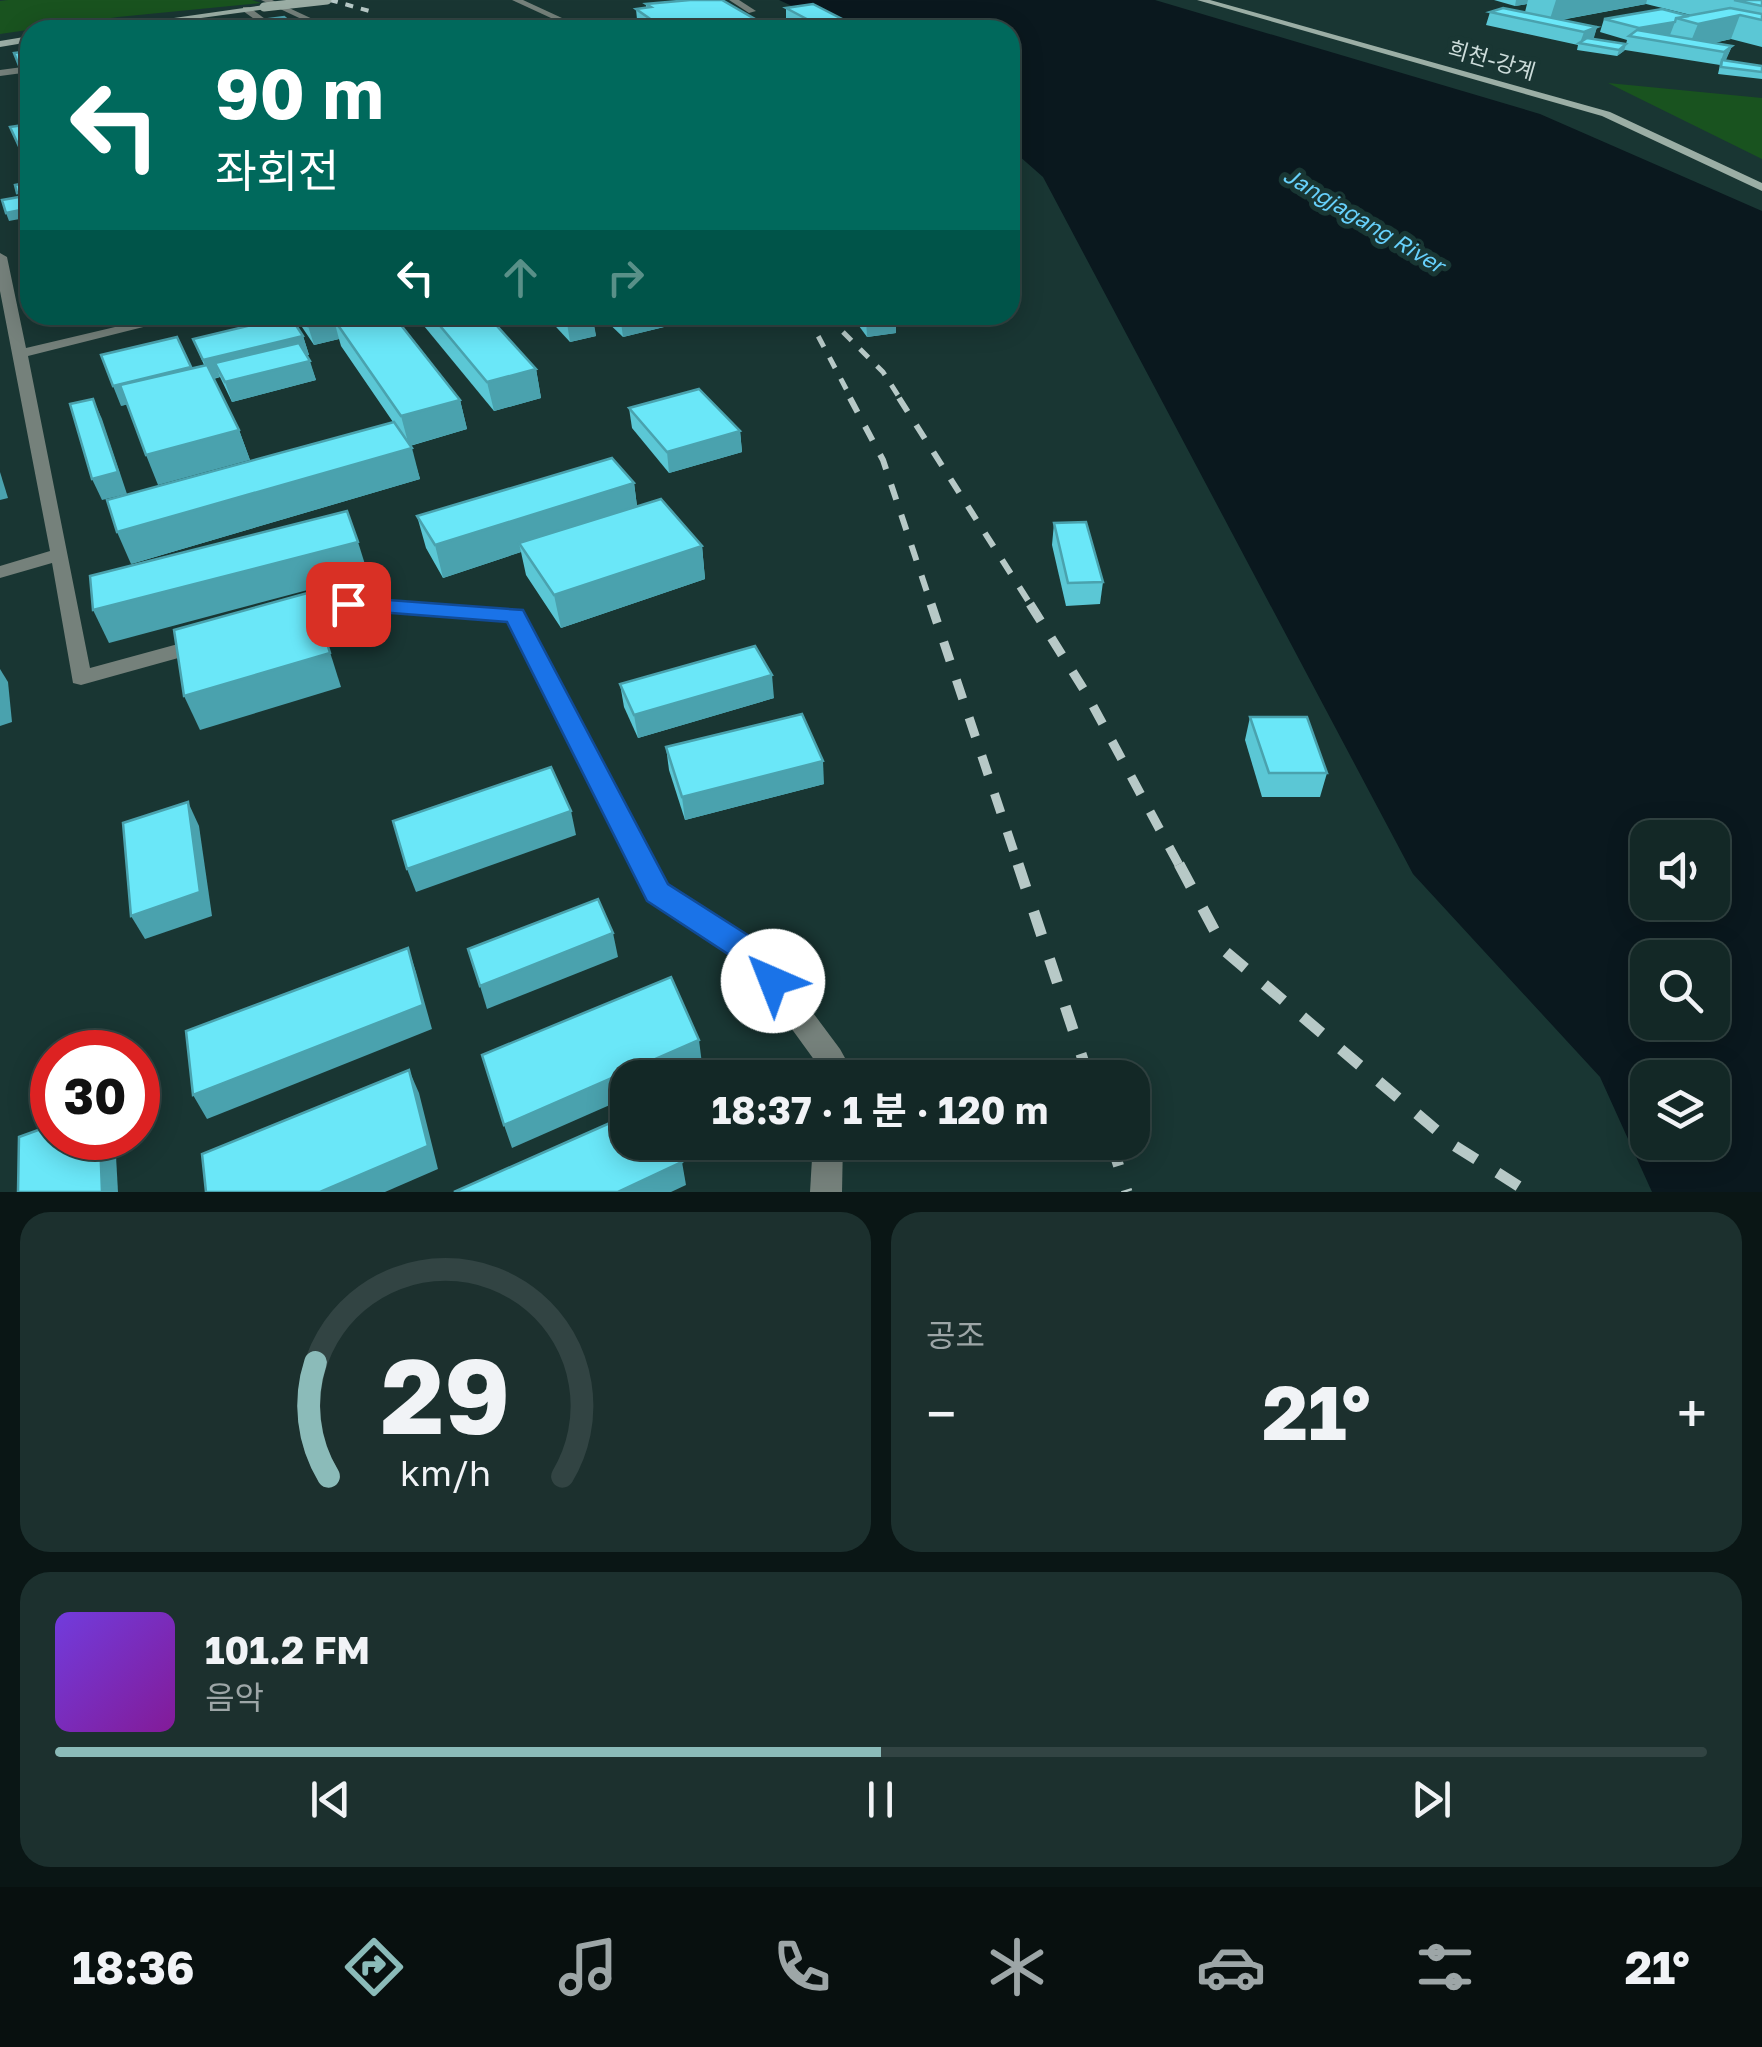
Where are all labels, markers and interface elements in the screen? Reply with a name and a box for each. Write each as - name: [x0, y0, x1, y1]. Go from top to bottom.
- street label: 희천-강계: [1445, 34, 1539, 85]
- text: 90 m: [215, 50, 384, 134]
- icon: left: [50, 60, 180, 190]
- text: 좌회전: [215, 143, 339, 197]
- water label: Jangjagang River: [1279, 161, 1452, 280]
- icon: left: [388, 250, 443, 305]
- icon: ahead: [493, 250, 548, 305]
- icon: right: [598, 250, 653, 305]
- pin: [306, 562, 391, 647]
- icon: arrive: [321, 577, 376, 632]
- map controls: [1630, 820, 1730, 1160]
- button: sound: [1630, 820, 1730, 920]
- position arrow: [721, 929, 825, 1033]
- button: search: [1630, 940, 1730, 1040]
- speed limit sign: 30: [30, 1030, 160, 1160]
- button: layers: [1630, 1060, 1730, 1160]
- text: 18:37 · 1 분 · 120 m: [712, 1087, 1048, 1132]
- text: 공조: [926, 1316, 985, 1354]
- text: 29: [381, 1332, 510, 1457]
- text: 21°: [1262, 1366, 1371, 1457]
- text: −: [926, 1380, 956, 1446]
- text: +: [1677, 1380, 1707, 1446]
- text: km/h: [400, 1451, 491, 1494]
- text: 101.2 FM: [205, 1627, 370, 1672]
- text: 음악: [205, 1678, 264, 1716]
- icon: previous: [303, 1772, 358, 1827]
- icon: pause: [853, 1772, 908, 1827]
- icon: next: [1404, 1772, 1459, 1827]
- icon: directions: [339, 1932, 409, 2002]
- icon: music: [553, 1932, 623, 2002]
- icon: phone: [767, 1932, 837, 2002]
- icon: climate: [982, 1932, 1052, 2002]
- icon: car: [1196, 1932, 1266, 2002]
- icon: filters: [1410, 1932, 1480, 2002]
- text: 18:36: [72, 1940, 195, 1994]
- text: 21°: [1625, 1940, 1690, 1994]

